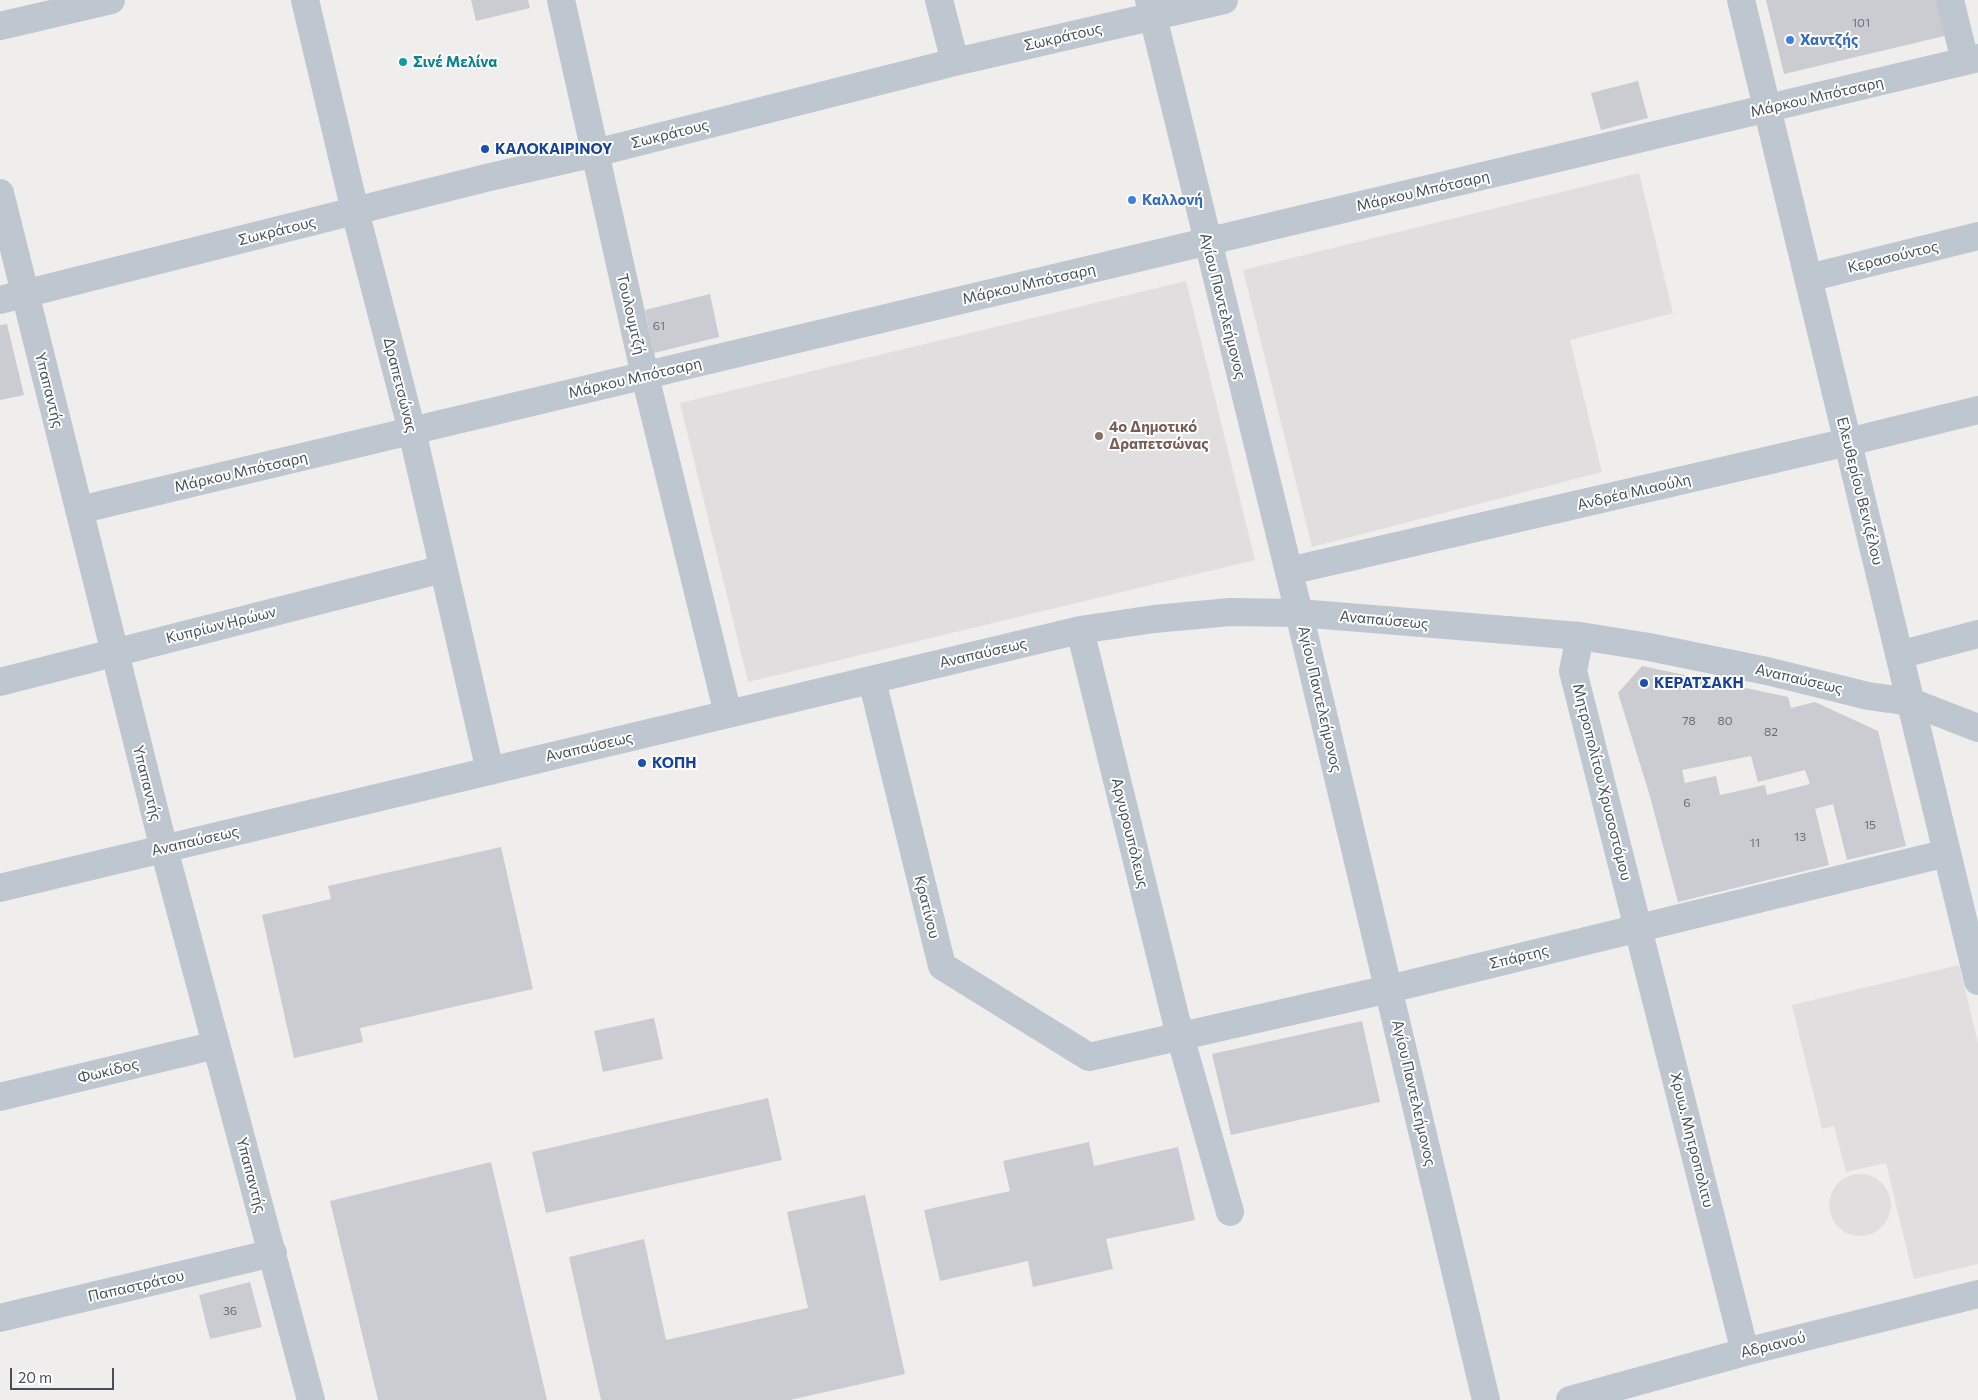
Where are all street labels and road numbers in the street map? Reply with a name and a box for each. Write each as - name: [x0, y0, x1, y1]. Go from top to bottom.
- street label: Σωκράτους: [1022, 19, 1104, 55]
- street label: Μάρκου Μπότσαρη: [1749, 73, 1885, 121]
- street label: Σωκράτους: [629, 116, 711, 152]
- street label: Μάρκου Μπότσαρη: [1355, 167, 1491, 215]
- street label: Σωκράτους: [236, 213, 318, 249]
- street label: Αγίου Παντελεήμονος: [1196, 231, 1250, 381]
- street label: Κερασούντος: [1846, 237, 1940, 277]
- street label: Μάρκου Μπότσαρη: [961, 260, 1097, 308]
- street label: Τουλουμτζή: [613, 272, 649, 356]
- street label: Δραπετσώνας: [379, 336, 421, 434]
- street label: Υπαπαντής: [31, 350, 67, 430]
- street label: Μάρκου Μπότσαρη: [567, 354, 703, 402]
- street label: Ελευθερίου Βενιζέλου: [1833, 415, 1887, 567]
- street label: Μάρκου Μπότσαρη: [173, 448, 309, 496]
- street label: Ανδρέα Μιαούλη: [1575, 470, 1693, 514]
- street label: Κυπρίων Ηρώων: [164, 603, 278, 647]
- street label: Αναπαύσεως: [1339, 607, 1429, 633]
- street label: Αγίου Παντελεήμονος: [1294, 624, 1346, 774]
- street label: Αναπαύσεως: [938, 634, 1028, 672]
- street label: Αναπαύσεως: [1754, 660, 1844, 698]
- street label: Μητροπολίτου Χρυσοστόμου: [1569, 682, 1635, 882]
- street label: Αναπαύσεως: [544, 728, 634, 766]
- street label: Υπαπαντής: [129, 743, 165, 823]
- street label: Αργυρουπόλεως: [1108, 776, 1152, 890]
- street label: Αναπαύσεως: [150, 822, 240, 860]
- street label: Κρατίνου: [910, 874, 944, 940]
- street label: Σπάρτης: [1488, 941, 1550, 973]
- street label: Αγίου Παντελεήμονος: [1388, 1018, 1440, 1168]
- street label: Φωκίδος: [76, 1055, 140, 1087]
- street label: Χρυω. Μητροπολιτυ: [1666, 1071, 1718, 1209]
- street label: Υπαπαντής: [232, 1135, 270, 1215]
- street label: Παπαστράτου: [86, 1266, 186, 1306]
- street label: Αδριανού: [1739, 1328, 1807, 1362]

